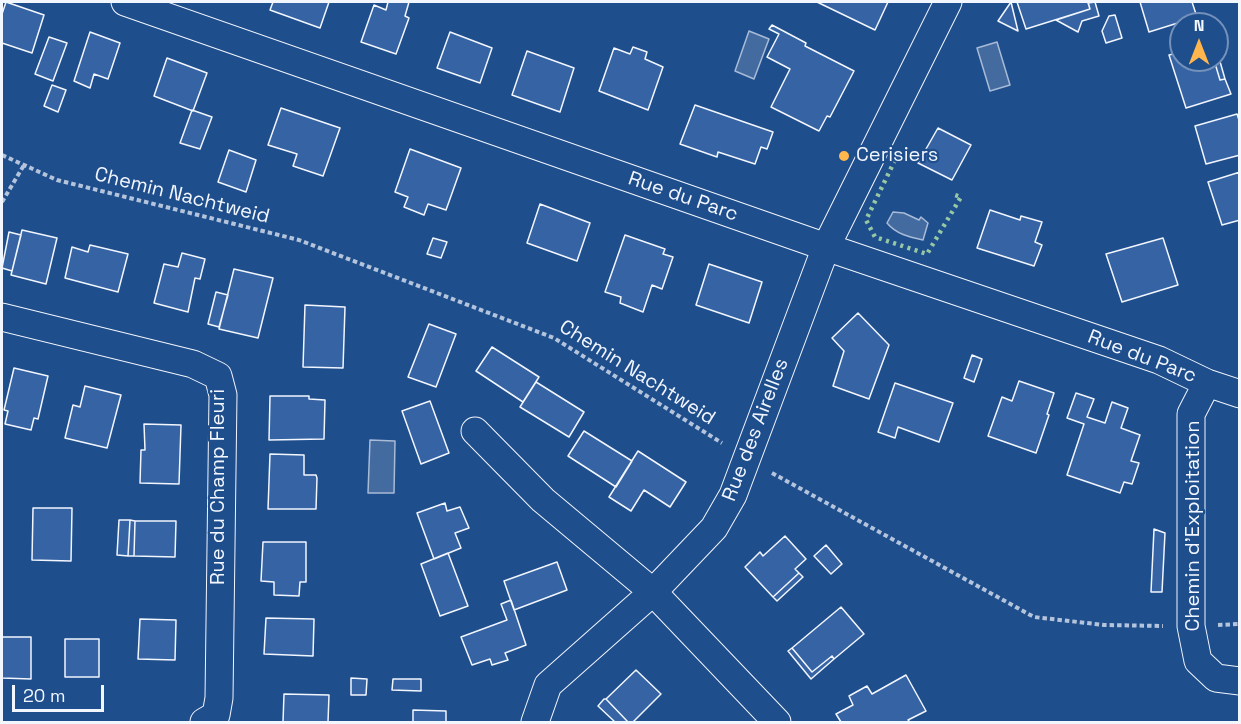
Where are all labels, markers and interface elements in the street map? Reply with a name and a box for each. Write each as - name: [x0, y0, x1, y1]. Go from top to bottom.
- north arrow: [1169, 12, 1229, 72]
- text: N: [1194, 15, 1204, 36]
- place label: Cerisiers: [856, 144, 938, 168]
- marker: Cerisiers: [837, 149, 851, 163]
- street label: Chemin Nachtweid: [92, 163, 272, 229]
- street label: Rue du Parc: [625, 167, 741, 227]
- street label: Chemin Nachtweid: [555, 315, 719, 431]
- street label: Rue du Parc: [1084, 325, 1200, 389]
- street label: Rue des Airelles: [718, 355, 794, 505]
- street label: Rue du Champ Fleuri: [207, 389, 231, 585]
- street label: Chemin d'Exploitation: [1182, 420, 1206, 632]
- scale bar: [15, 673, 106, 711]
- text: 20 m: [23, 684, 66, 707]

